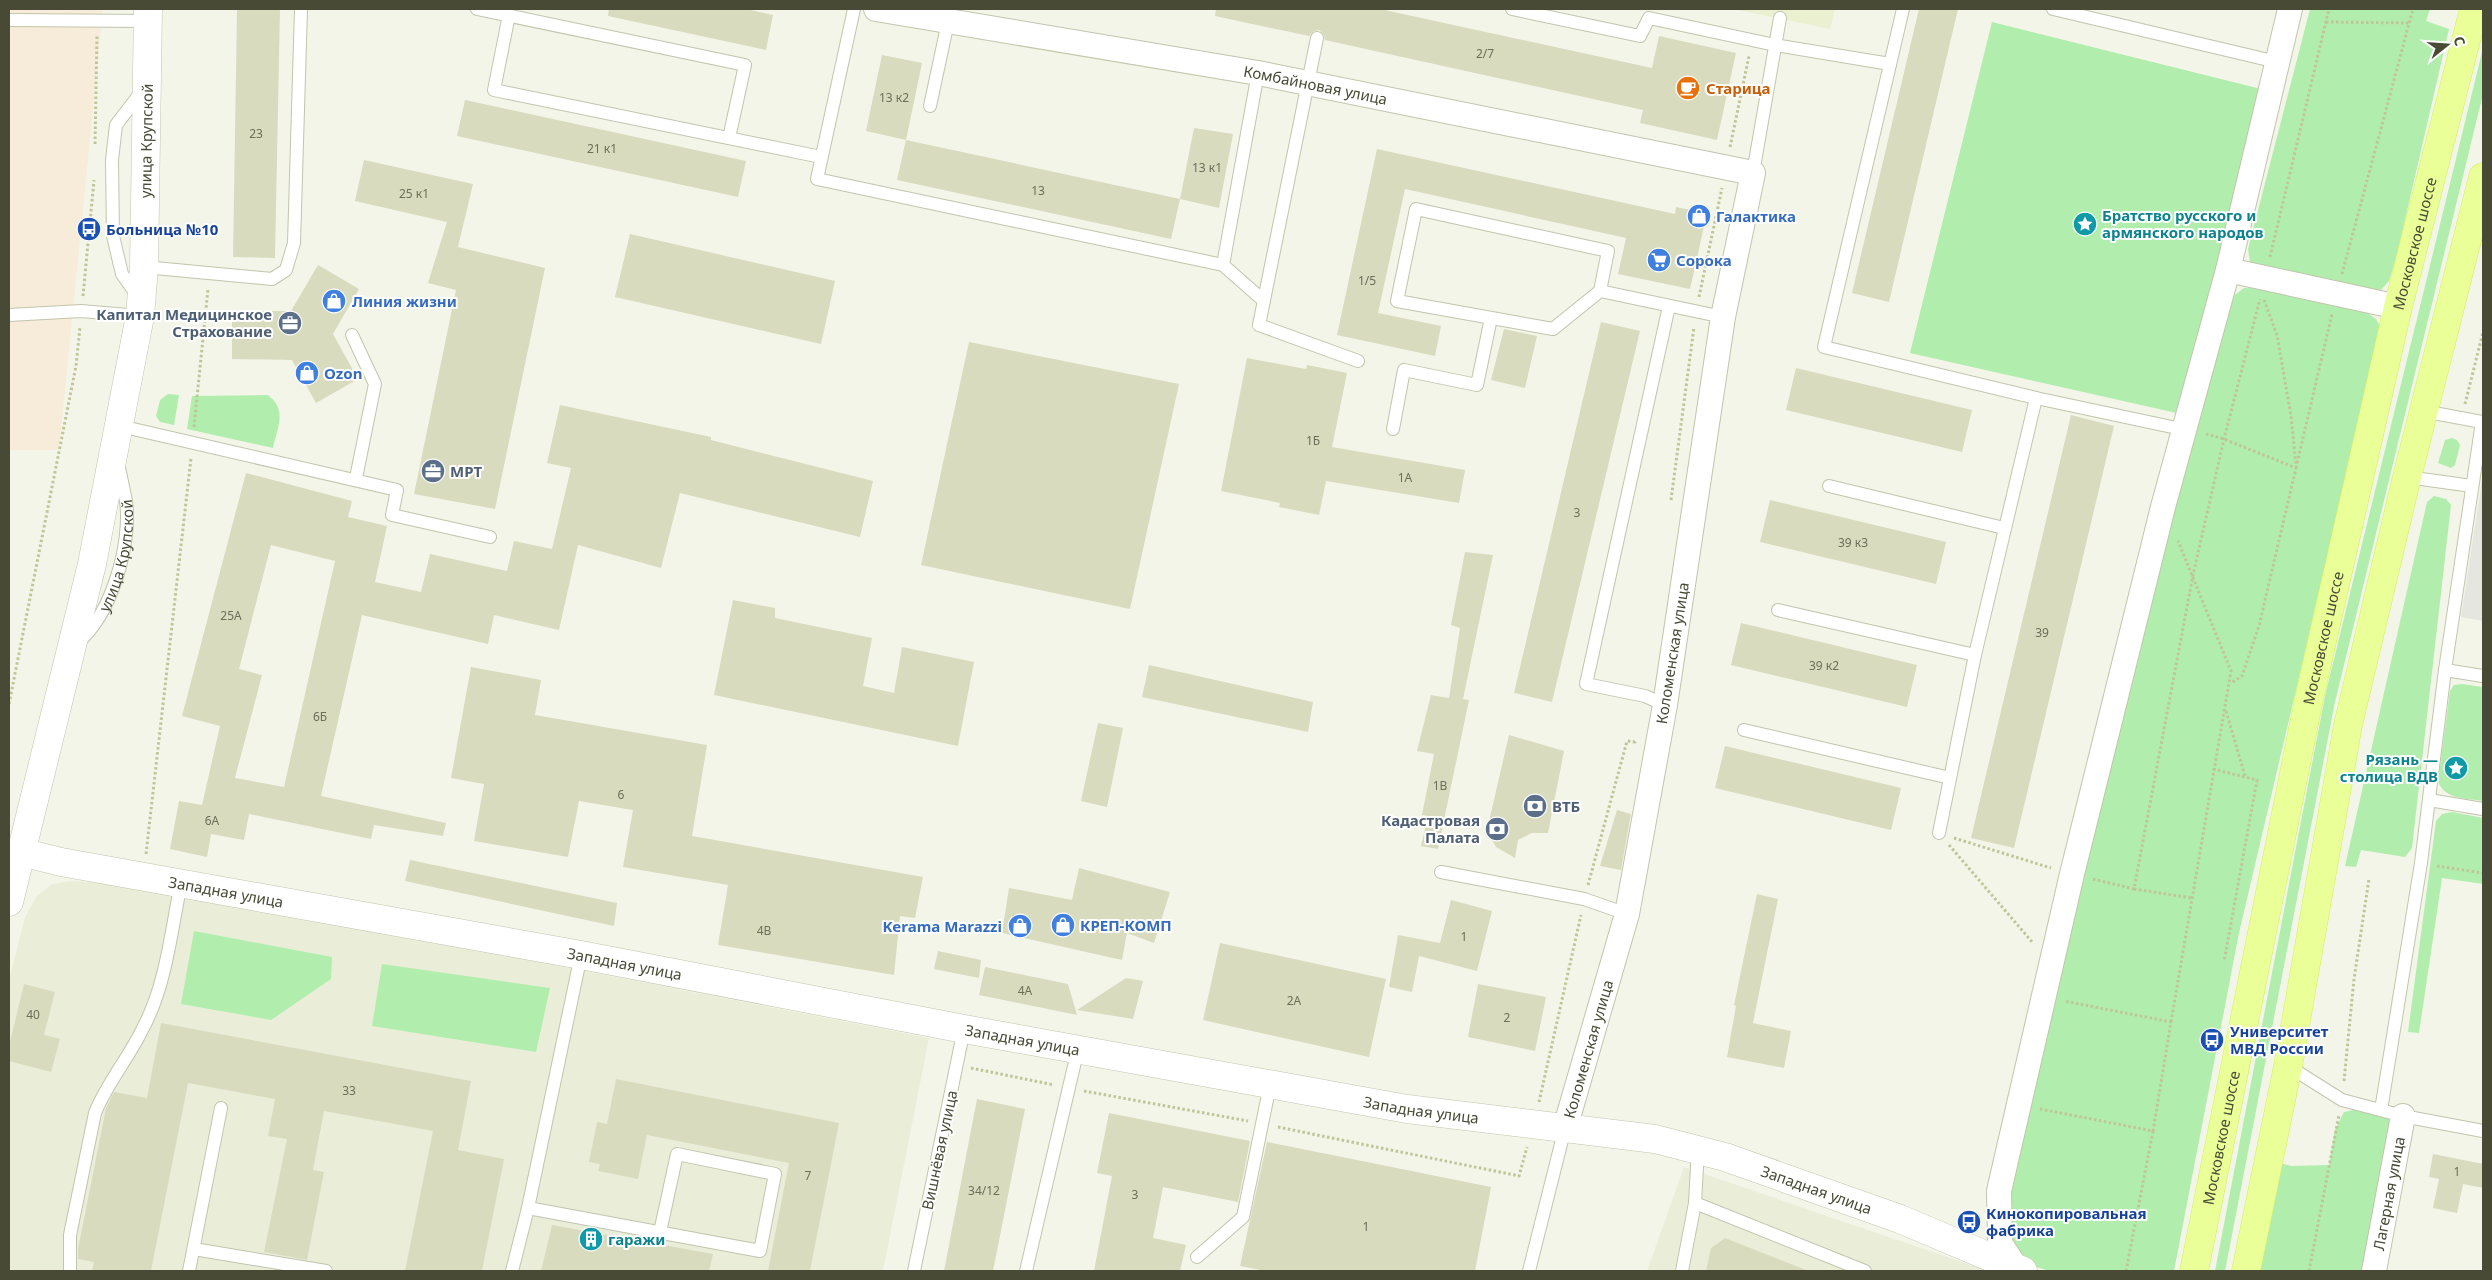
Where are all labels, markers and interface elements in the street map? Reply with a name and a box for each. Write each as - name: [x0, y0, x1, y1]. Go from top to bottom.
- north arrow: [2422, 20, 2472, 70]
- text: С: [2450, 34, 2470, 48]
- house number: 2/7: [1476, 45, 1494, 62]
- street label: Комбайновая улица: [1242, 61, 1389, 109]
- cafe icon: Старица: [1675, 75, 1701, 101]
- place label: Старица: [1706, 78, 1771, 98]
- street label: улица Крупской: [135, 83, 157, 198]
- house number: 13 к2: [879, 89, 909, 106]
- house number: 23: [249, 125, 263, 142]
- house number: 21 к1: [587, 140, 617, 157]
- house number: 13 к1: [1192, 159, 1222, 176]
- street label: Московское шоссе: [2388, 175, 2441, 312]
- house number: 13: [1031, 182, 1045, 199]
- house number: 25 к1: [399, 185, 429, 202]
- shop icon: Галактика: [1686, 203, 1712, 229]
- place label: Братство русского и армянского народов: [2102, 205, 2264, 242]
- place label: Галактика: [1716, 206, 1796, 226]
- place icon: Братство русского и армянского народов: [2072, 211, 2098, 237]
- bus stop icon: Больница №10: [76, 216, 102, 242]
- place label: Больница №10: [106, 219, 219, 239]
- supermarket icon: Сорока: [1646, 247, 1672, 273]
- place label: Сорока: [1676, 250, 1732, 270]
- house number: 1/5: [1358, 272, 1376, 289]
- shop icon: Линия жизни: [321, 288, 347, 314]
- place label: Линия жизни: [352, 291, 457, 311]
- place label: Капитал Медицинское Страхование: [96, 304, 272, 341]
- office icon: Капитал Медицинское Страхование: [277, 310, 303, 336]
- shop icon: Ozon: [294, 360, 320, 386]
- place label: Ozon: [324, 363, 362, 383]
- house number: 1Б: [1306, 432, 1320, 449]
- office icon: МРТ: [420, 458, 446, 484]
- place label: МРТ: [450, 461, 482, 481]
- house number: 1А: [1398, 469, 1413, 486]
- street label: улица Крупской: [94, 499, 137, 615]
- house number: 3: [1574, 504, 1581, 521]
- house number: 39 к3: [1838, 534, 1868, 551]
- street label: Московское шоссе: [2298, 569, 2348, 707]
- street label: Коломенская улица: [1651, 581, 1693, 725]
- house number: 25А: [220, 607, 242, 624]
- house number: 39: [2035, 624, 2049, 641]
- house number: 39 к2: [1809, 657, 1839, 674]
- house number: 6Б: [313, 708, 327, 725]
- place label: Рязань — столица ВДВ: [2340, 749, 2438, 786]
- place icon: Рязань — столица ВДВ: [2443, 755, 2469, 781]
- house number: 1В: [1433, 777, 1448, 794]
- house number: 6: [618, 786, 625, 803]
- bank icon: ВТБ: [1522, 793, 1548, 819]
- place label: ВТБ: [1552, 796, 1581, 816]
- place label: Кадастровая Палата: [1381, 810, 1480, 847]
- house number: 6А: [205, 812, 220, 829]
- bank icon: Кадастровая Палата: [1484, 816, 1510, 842]
- street label: Западная улица: [167, 871, 285, 912]
- shop icon: КРЕП-КОМП: [1050, 912, 1076, 938]
- shop icon: Kerama Marazzi: [1007, 913, 1033, 939]
- place label: КРЕП-КОМП: [1080, 915, 1172, 935]
- place label: Kerama Marazzi: [882, 916, 1002, 936]
- house number: 4В: [757, 922, 772, 939]
- house number: 1: [1461, 928, 1467, 945]
- street label: Западная улица: [566, 943, 684, 984]
- street label: Коломенская улица: [1559, 977, 1617, 1121]
- house number: 4А: [1018, 982, 1033, 999]
- house number: 2А: [1287, 992, 1302, 1009]
- house number: 40: [26, 1006, 40, 1023]
- house number: 2: [1504, 1009, 1511, 1026]
- street label: Западная улица: [964, 1019, 1081, 1060]
- place label: Университет МВД России: [2230, 1021, 2329, 1058]
- bus stop icon: Университет МВД России: [2199, 1027, 2225, 1053]
- street label: Московское шоссе: [2198, 1069, 2244, 1206]
- house number: 33: [342, 1082, 356, 1099]
- street label: Вишнёвая улица: [917, 1088, 961, 1212]
- street label: Западная улица: [1362, 1091, 1480, 1128]
- street label: Лагерная улица: [2368, 1135, 2409, 1252]
- street label: Западная улица: [1758, 1161, 1875, 1218]
- house number: 1: [2454, 1163, 2460, 1180]
- house number: 7: [805, 1167, 812, 1184]
- house number: 34/12: [968, 1182, 1000, 1199]
- house number: 3: [1132, 1186, 1139, 1203]
- place label: Кинокопировальная фабрика: [1986, 1203, 2147, 1240]
- bus stop icon: Кинокопировальная фабрика: [1956, 1209, 1982, 1235]
- house number: 1: [1363, 1218, 1369, 1235]
- building icon: гаражи: [578, 1226, 604, 1252]
- place label: гаражи: [608, 1229, 665, 1249]

